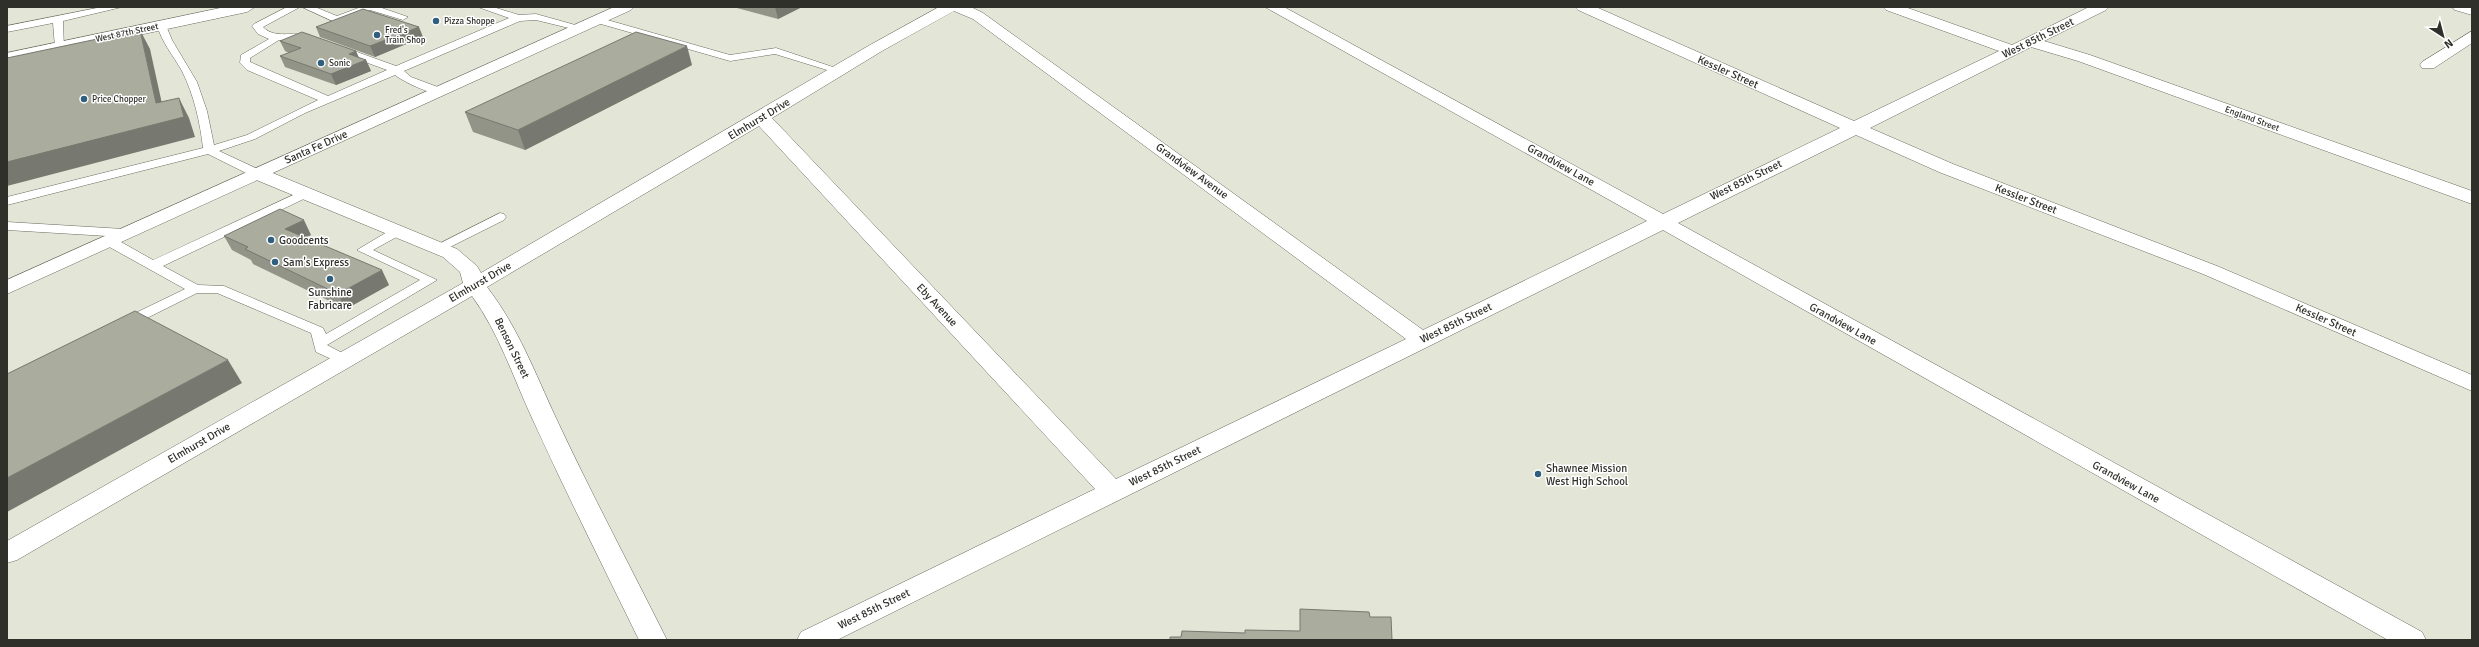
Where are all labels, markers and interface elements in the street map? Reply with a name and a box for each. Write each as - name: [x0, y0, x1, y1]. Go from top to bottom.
- street label: West 85th Street: [2000, 15, 2076, 61]
- marker: Pizza Shoppe: [431, 16, 441, 26]
- place label: Pizza Shoppe: [444, 16, 495, 27]
- north arrow: [2423, 16, 2463, 56]
- street label: West 87th Street: [95, 21, 159, 45]
- place label: Fred's Train Shop: [385, 25, 426, 46]
- marker: Fred's Train Shop: [372, 30, 382, 40]
- text: N: [2442, 36, 2456, 51]
- street label: Kessler Street: [1696, 53, 1761, 91]
- marker: Sonic: [316, 58, 326, 68]
- place label: Sonic: [329, 58, 350, 69]
- marker: Price Chopper: [79, 94, 89, 104]
- place label: Price Chopper: [92, 94, 147, 105]
- street label: Elmhurst Drive: [726, 95, 792, 143]
- street label: England Street: [2223, 104, 2281, 134]
- street label: Santa Fe Drive: [283, 127, 349, 167]
- street label: Grandview Avenue: [1153, 140, 1231, 202]
- street label: Grandview Lane: [1525, 141, 1597, 189]
- street label: West 85th Street: [1708, 157, 1784, 203]
- street label: Kessler Street: [1993, 181, 2059, 217]
- place label: Goodcents: [279, 234, 329, 247]
- marker: Goodcents: [266, 235, 276, 245]
- place label: Sam's Express: [283, 256, 349, 269]
- marker: Sam's Express: [270, 257, 280, 267]
- street label: Elmhurst Drive: [446, 259, 514, 305]
- marker: Sunshine Fabricare: [325, 274, 335, 284]
- street label: Eby Avenue: [914, 281, 960, 329]
- place label: Sunshine Fabricare: [308, 286, 352, 312]
- street label: West 85th Street: [1418, 300, 1494, 346]
- street label: Grandview Lane: [1807, 300, 1879, 348]
- street label: Kessler Street: [2294, 301, 2359, 339]
- street label: Benson Street: [492, 316, 532, 381]
- street label: Elmhurst Drive: [165, 420, 233, 466]
- street label: West 85th Street: [1127, 443, 1203, 489]
- street label: Grandview Lane: [2090, 458, 2162, 506]
- place label: Shawnee Mission West High School: [1546, 462, 1628, 488]
- marker: Shawnee Mission West High School: [1533, 469, 1543, 479]
- street label: West 85th Street: [836, 586, 912, 632]

